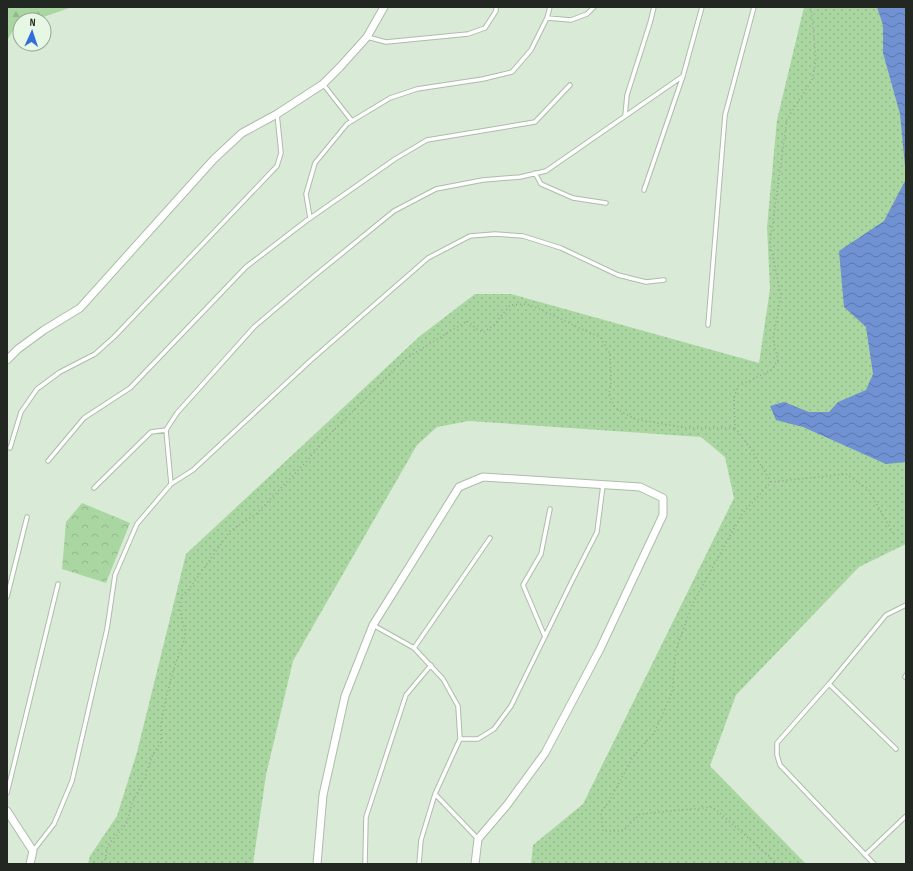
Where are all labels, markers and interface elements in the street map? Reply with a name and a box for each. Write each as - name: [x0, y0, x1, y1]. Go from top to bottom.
- north arrow: [12, 12, 52, 52]
- text: N: [29, 16, 36, 29]

